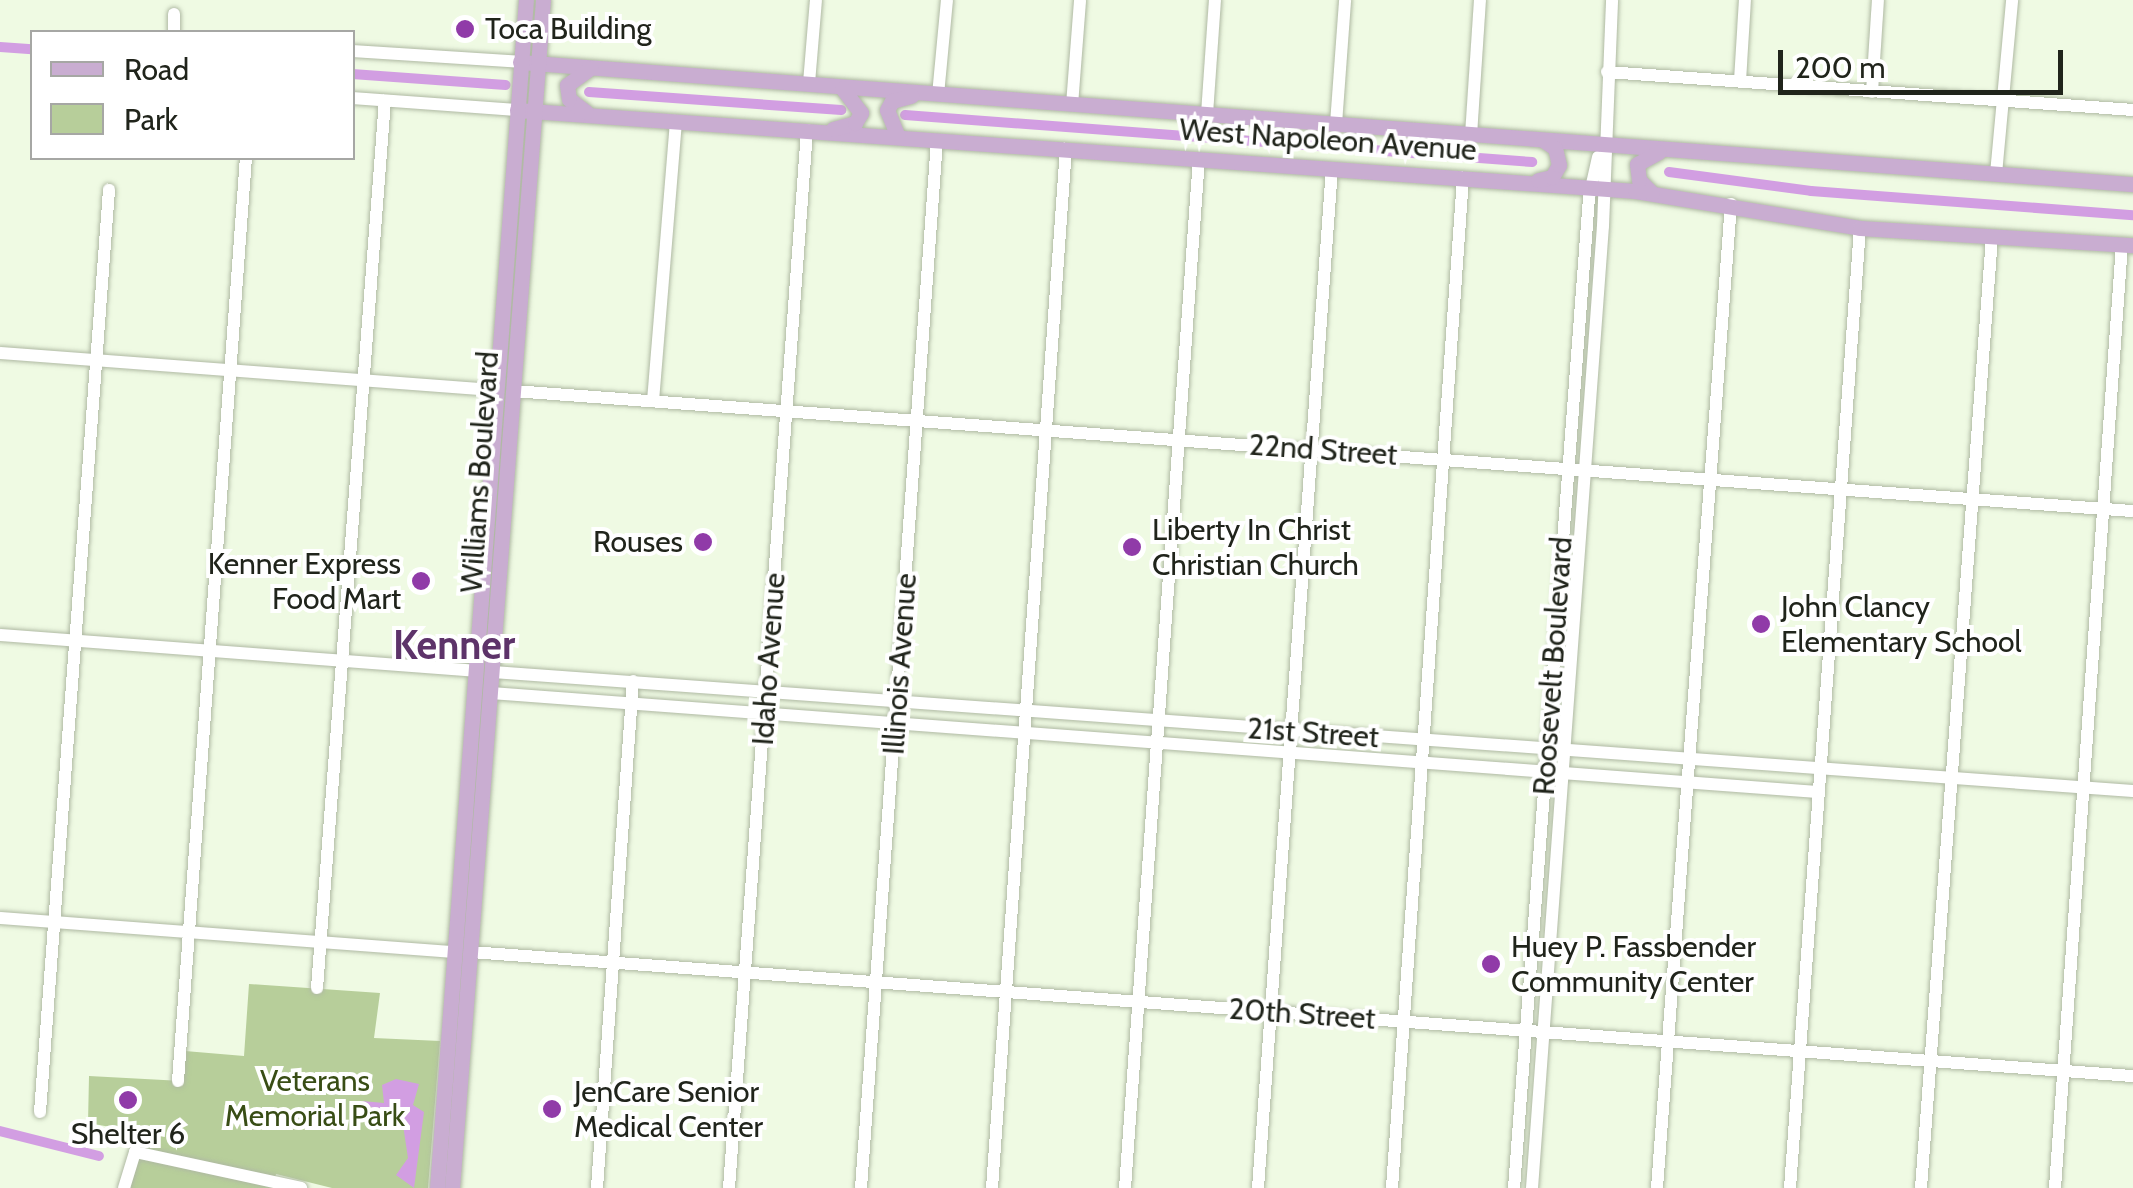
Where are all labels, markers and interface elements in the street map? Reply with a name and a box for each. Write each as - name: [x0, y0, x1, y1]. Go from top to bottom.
- place label: Toca Building: [485, 11, 651, 47]
- marker: Toca Building: [454, 18, 476, 40]
- legend: [30, 30, 355, 160]
- scale bar: [1783, 30, 2068, 92]
- text: 200 m: [1795, 49, 1886, 86]
- text: Road: [124, 51, 189, 88]
- text: Park: [124, 101, 178, 138]
- street label: West Napoleon Avenue: [1178, 112, 1478, 168]
- street label: Williams Boulevard: [454, 350, 506, 594]
- street label: 22nd Street: [1248, 427, 1398, 473]
- place label: Liberty In Christ Christian Church: [1152, 512, 1359, 582]
- place label: Rouses: [593, 524, 683, 560]
- marker: Rouses: [692, 531, 714, 553]
- marker: Liberty In Christ Christian Church: [1121, 536, 1143, 558]
- street label: Roosevelt Boulevard: [1526, 536, 1580, 796]
- place label: Kenner Express Food Mart: [208, 546, 401, 616]
- marker: Kenner Express Food Mart: [410, 570, 432, 592]
- street label: Idaho Avenue: [745, 571, 793, 747]
- street label: Illinois Avenue: [876, 572, 924, 756]
- place label: John Clancy Elementary School: [1781, 589, 2021, 660]
- marker: John Clancy Elementary School: [1750, 613, 1772, 635]
- district label: Kenner: [393, 621, 515, 669]
- street label: 21st Street: [1246, 710, 1380, 756]
- place label: Huey P. Fassbender Community Center: [1511, 929, 1756, 1000]
- marker: Huey P. Fassbender Community Center: [1480, 953, 1502, 975]
- street label: 20th Street: [1227, 991, 1377, 1037]
- park label: Veterans Memorial Park: [225, 1063, 405, 1134]
- place label: JenCare Senior Medical Center: [574, 1074, 763, 1144]
- marker: Shelter 6: [117, 1089, 139, 1111]
- marker: JenCare Senior Medical Center: [539, 1096, 565, 1122]
- place label: Shelter 6: [71, 1116, 185, 1152]

